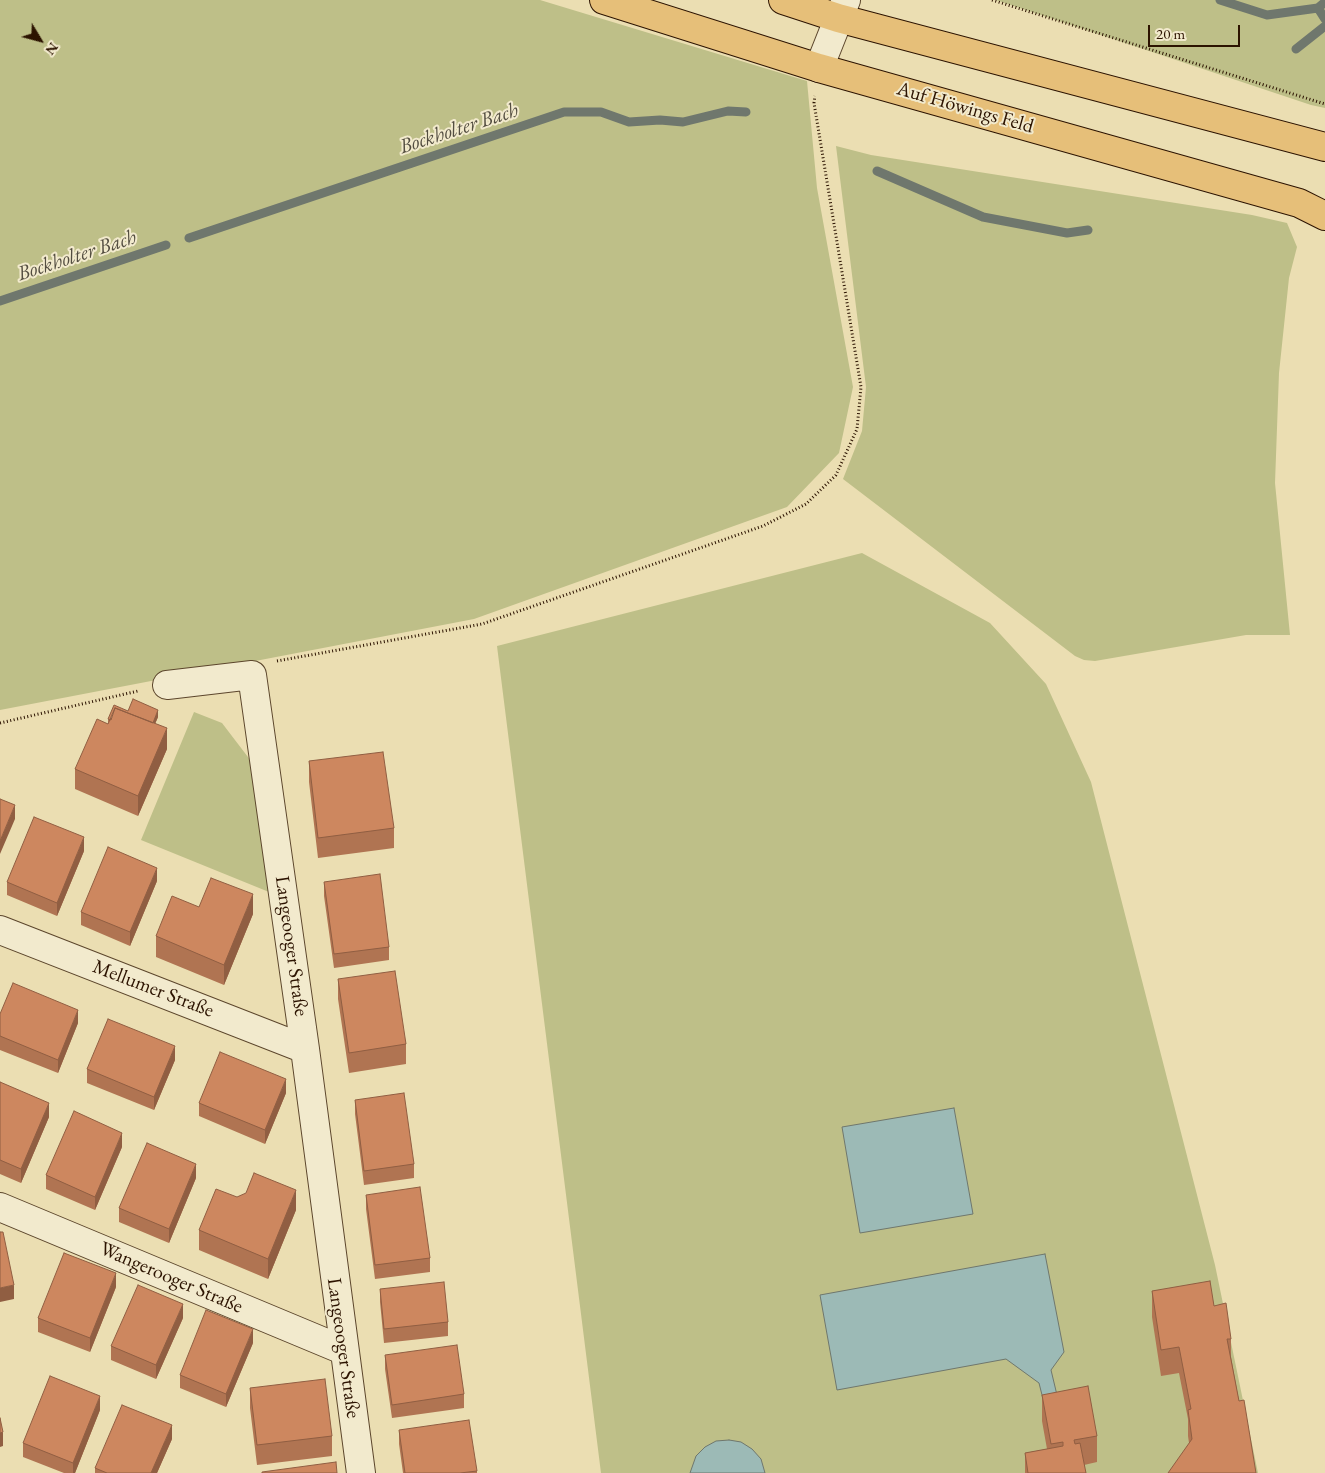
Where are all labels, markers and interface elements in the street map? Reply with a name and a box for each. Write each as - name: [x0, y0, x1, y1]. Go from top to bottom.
- north arrow: [15, 15, 65, 65]
- scale bar: [1150, 15, 1242, 47]
- text: 20 m: [1156, 24, 1185, 43]
- text: N: [41, 39, 63, 59]
- street label: Auf Höwings Feld: [894, 77, 1036, 139]
- water label: Bockholter Bach: [396, 98, 522, 160]
- water label: Bockholter Bach: [14, 225, 140, 287]
- street label: Langeooger Straße: [269, 874, 313, 1018]
- street label: Mellumer Straße: [89, 955, 217, 1023]
- street label: Wangerooger Straße: [96, 1237, 246, 1319]
- street label: Langeooger Straße: [321, 1276, 365, 1420]

